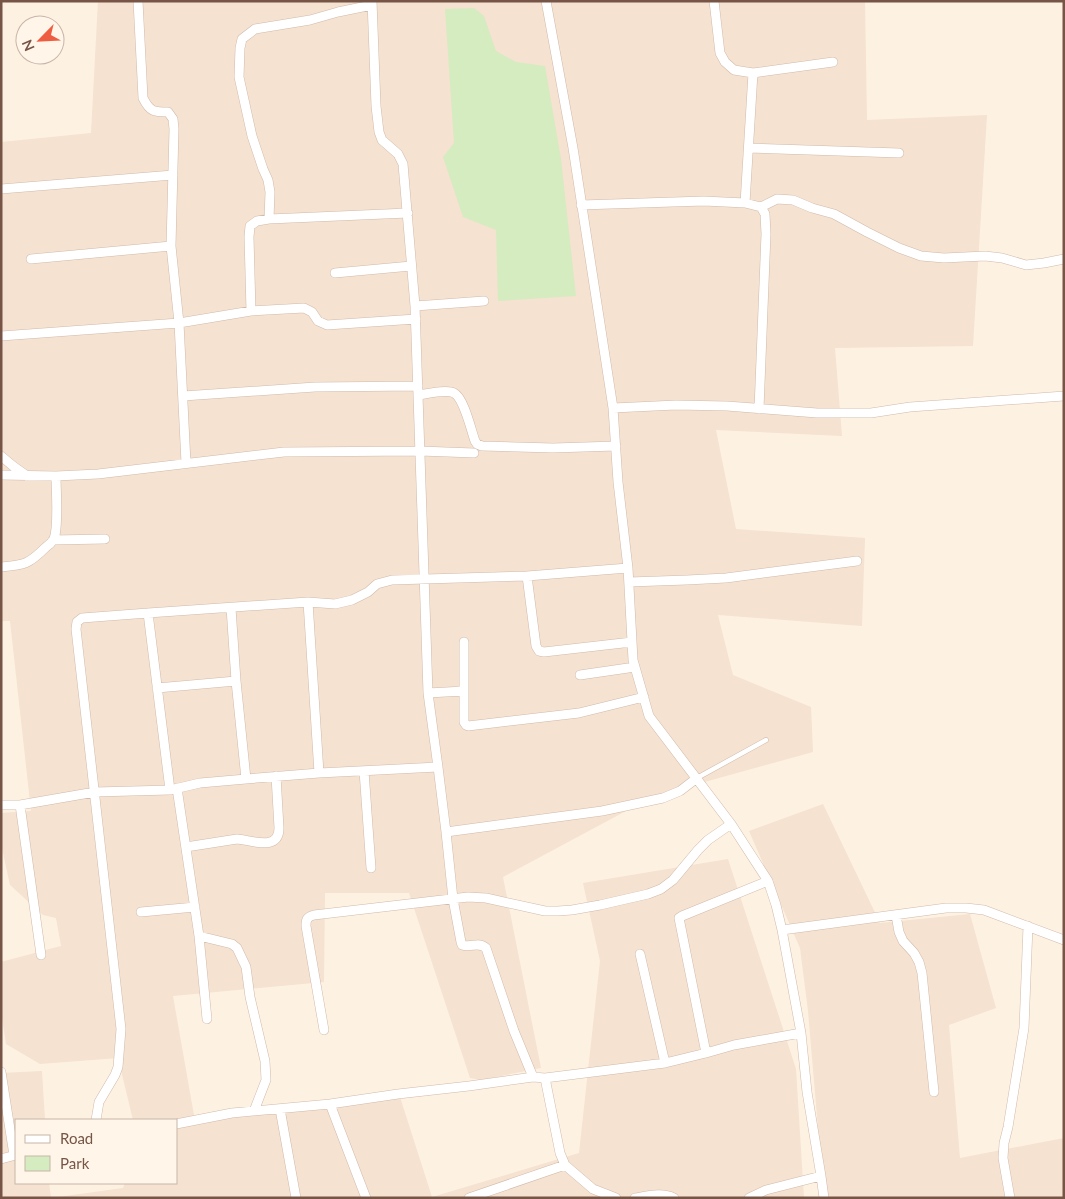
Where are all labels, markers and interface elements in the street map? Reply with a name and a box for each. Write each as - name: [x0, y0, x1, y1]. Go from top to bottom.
- north arrow: [15, 15, 65, 65]
- text: N: [18, 37, 38, 54]
- legend: [15, 1119, 178, 1184]
- text: Road: [60, 1129, 93, 1147]
- text: Park: [60, 1154, 90, 1172]

